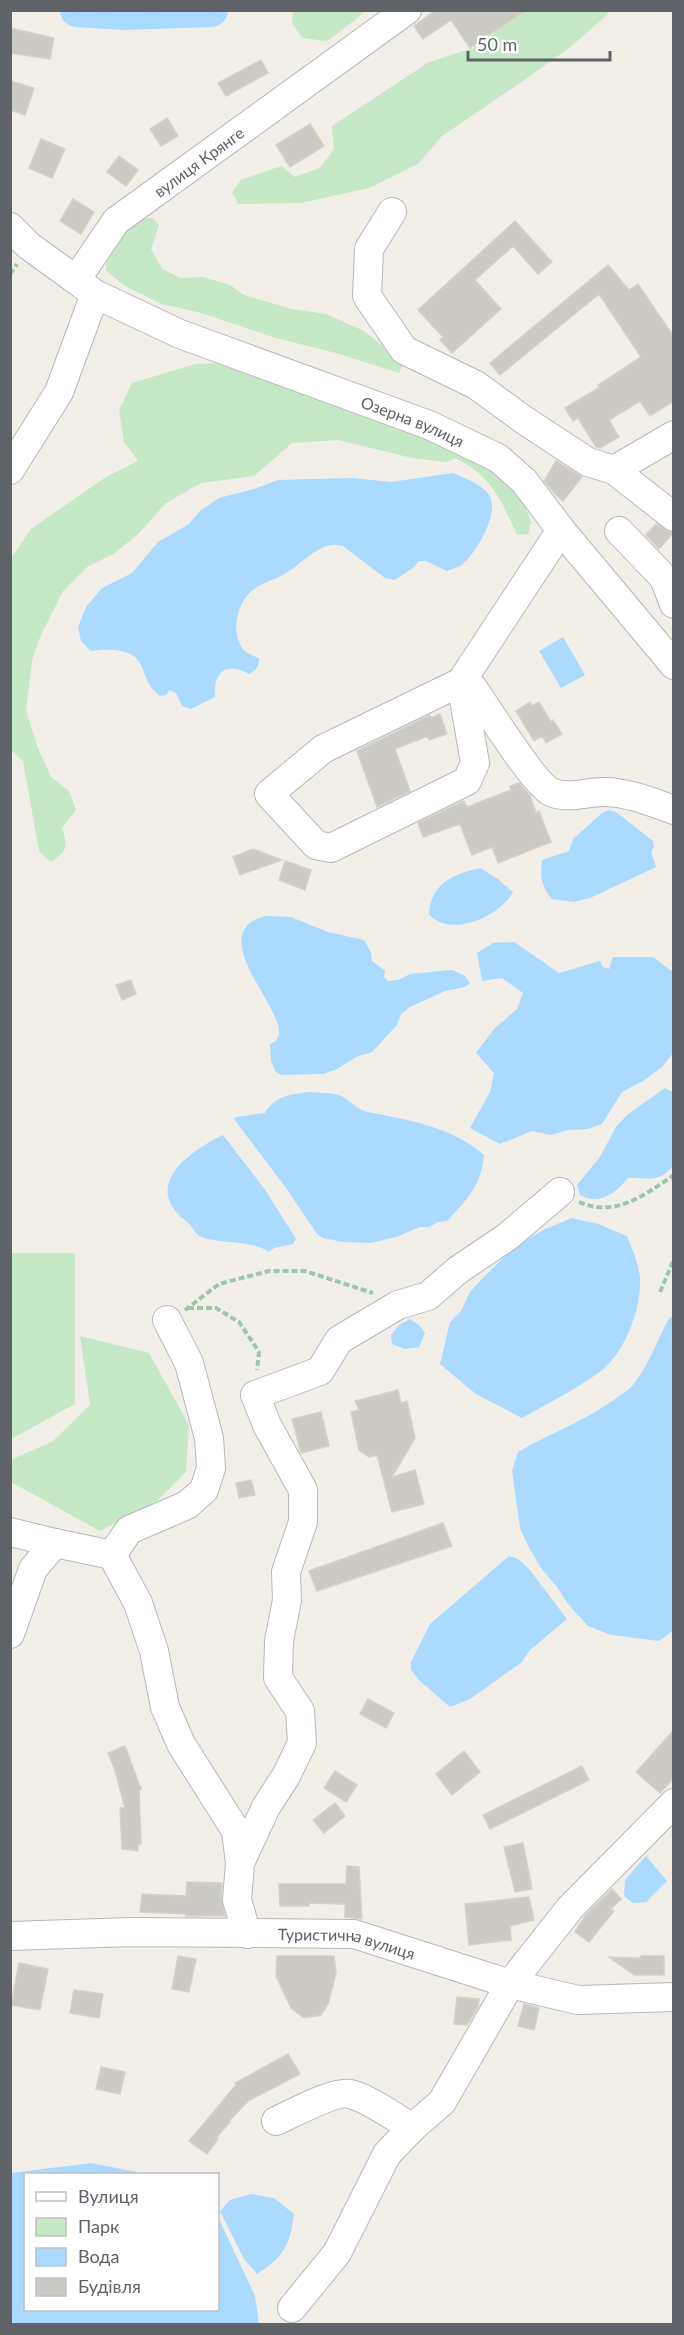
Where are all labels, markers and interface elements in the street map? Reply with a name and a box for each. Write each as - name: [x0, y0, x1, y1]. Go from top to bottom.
- scale bar: [468, 24, 610, 62]
- text: 50 m: [477, 33, 517, 55]
- street label: вулиця Крянге: [150, 122, 247, 200]
- street label: Озерна вулиця: [359, 392, 468, 450]
- street label: Туристична вулиця: [278, 1924, 418, 1963]
- legend: [24, 2173, 219, 2311]
- text: Вулиця: [78, 2185, 139, 2207]
- text: Парк: [78, 2215, 120, 2237]
- text: Вода: [78, 2245, 119, 2267]
- text: Будівля: [78, 2275, 141, 2297]

